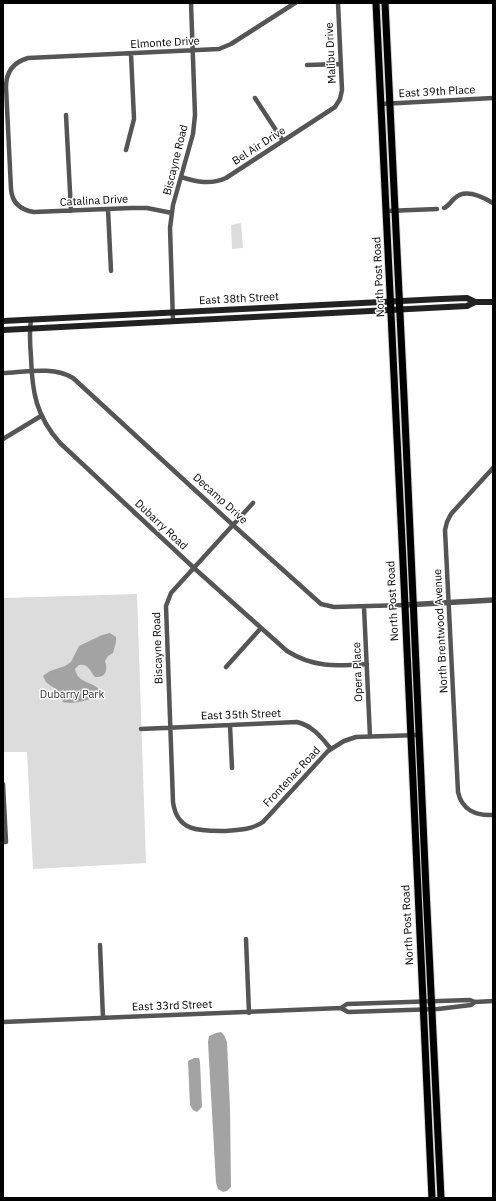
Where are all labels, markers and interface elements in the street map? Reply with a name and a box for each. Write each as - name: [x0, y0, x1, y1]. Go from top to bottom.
- street label: Malibu Drive: [323, 22, 339, 84]
- street label: Elmonte Drive: [130, 35, 200, 51]
- street label: East 39th Place: [398, 83, 476, 101]
- street label: Biscayne Road: [161, 123, 191, 197]
- street label: Bel Air Drive: [230, 124, 288, 168]
- street label: Catalina Drive: [59, 193, 129, 209]
- street label: North Post Road: [370, 237, 388, 317]
- street label: East 38th Street: [199, 290, 279, 308]
- street label: Decamp Drive: [190, 471, 250, 527]
- street label: Dubarry Road: [132, 497, 190, 553]
- street label: North Post Road: [384, 561, 402, 641]
- street label: North Brentwood Avenue: [431, 569, 451, 693]
- street label: Biscayne Road: [150, 612, 166, 684]
- street label: Opera Place: [350, 642, 366, 702]
- park label: Dubarry Park: [40, 688, 104, 702]
- street label: East 35th Street: [201, 707, 281, 723]
- street label: Frontenac Road: [261, 744, 323, 810]
- street label: North Post Road: [399, 885, 417, 965]
- street label: East 33rd Street: [132, 998, 212, 1014]

